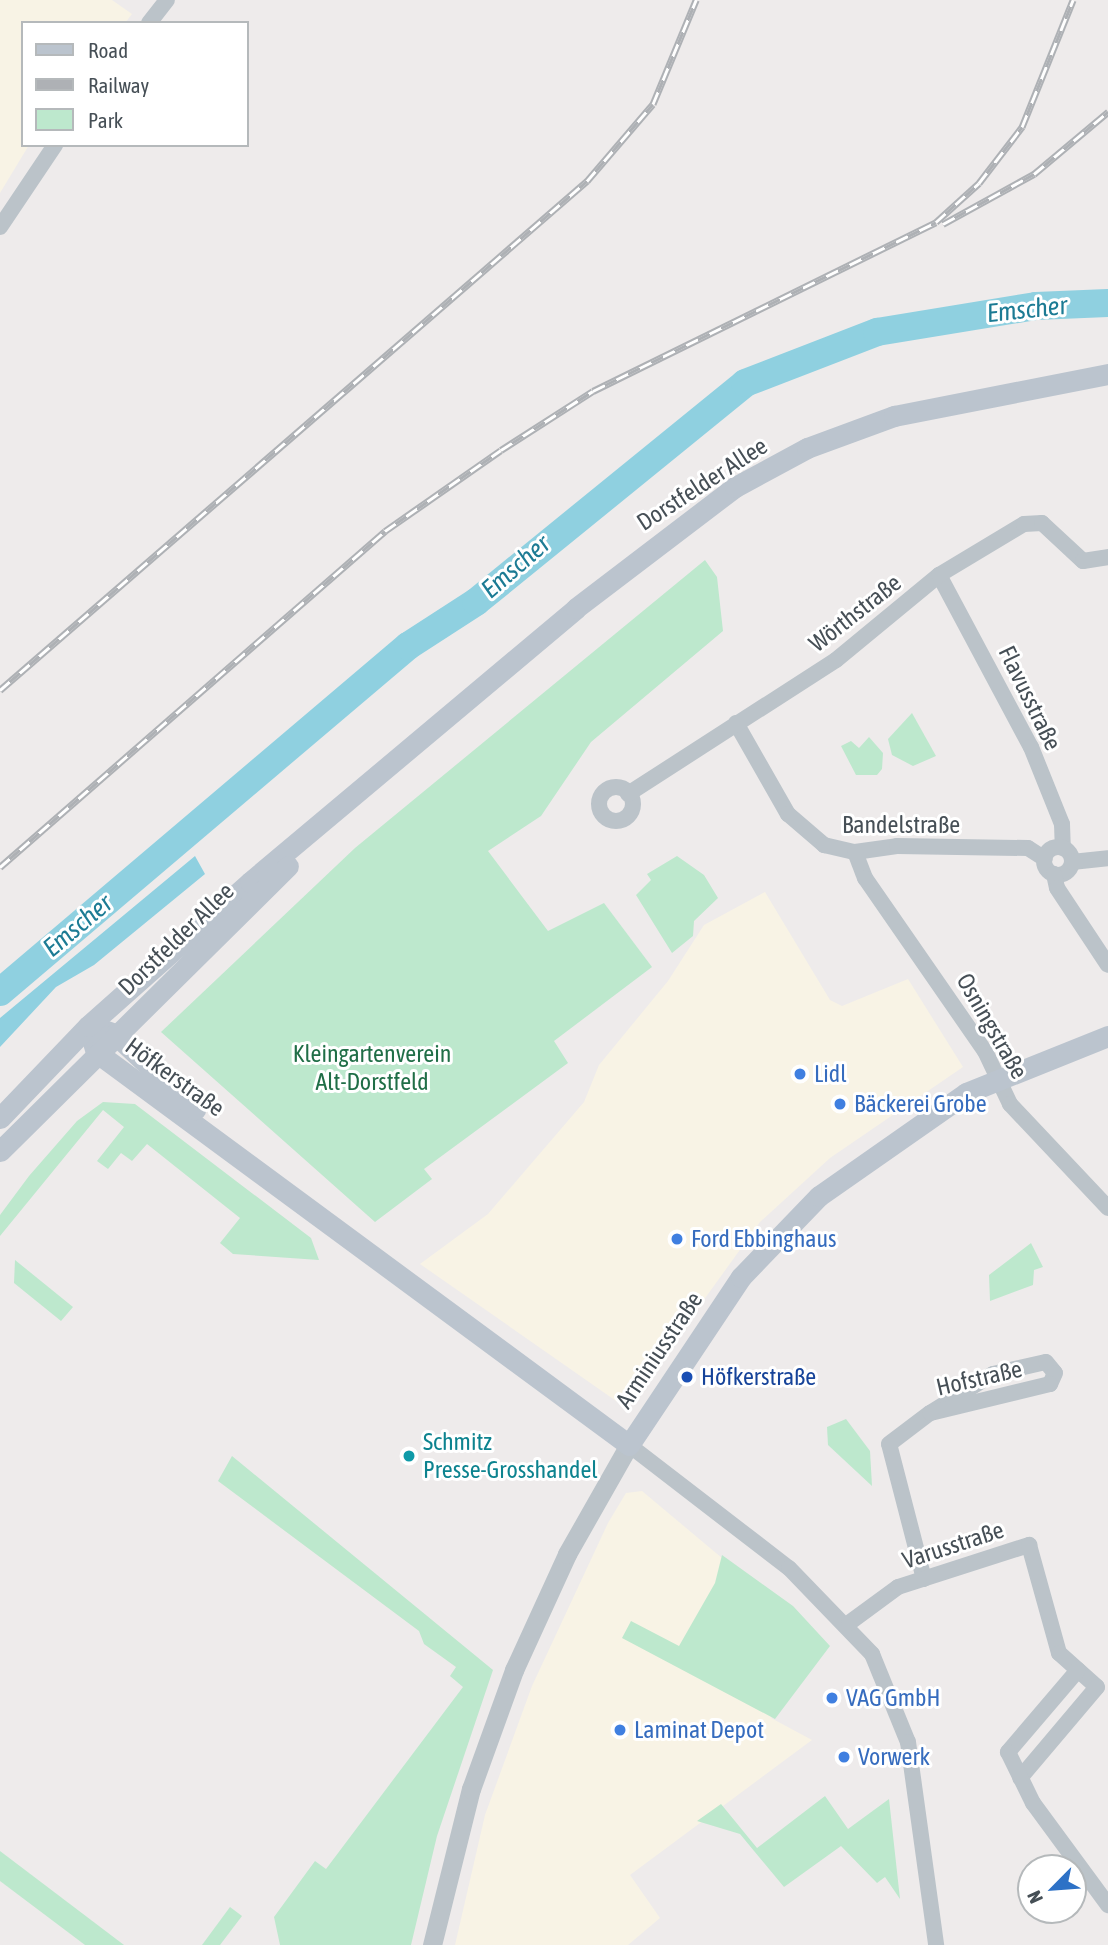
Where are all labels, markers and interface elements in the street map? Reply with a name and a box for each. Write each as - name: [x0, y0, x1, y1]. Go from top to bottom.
- legend: [21, 21, 248, 147]
- text: Road: [88, 38, 128, 62]
- text: Railway: [88, 73, 149, 97]
- text: Park: [88, 108, 123, 132]
- water label: Emscher: [985, 290, 1069, 330]
- street label: Dorstfelder Allee: [632, 431, 772, 537]
- water label: Emscher: [475, 529, 557, 605]
- street label: Wörthstraße: [803, 568, 907, 658]
- street label: Flavusstraße: [992, 641, 1068, 755]
- street label: Bandelstraße: [842, 811, 960, 839]
- street label: Dorstfelder Allee: [112, 877, 240, 1001]
- water label: Emscher: [37, 888, 119, 964]
- street label: Osningstraße: [950, 968, 1034, 1084]
- street label: Höfkerstraße: [120, 1031, 230, 1123]
- park label: Kleingartenverein Alt-Dorstfeld: [293, 1040, 451, 1096]
- place label: Lidl: [814, 1060, 847, 1088]
- marker: Lidl: [792, 1066, 808, 1082]
- place label: Bäckerei Grobe: [854, 1090, 987, 1118]
- marker: Bäckerei Grobe: [832, 1096, 848, 1112]
- place label: Ford Ebbinghaus: [691, 1225, 837, 1253]
- marker: Ford Ebbinghaus: [669, 1231, 685, 1247]
- street label: Arminiusstraße: [610, 1286, 708, 1414]
- street label: Hofstraße: [933, 1354, 1025, 1402]
- place label: Höfkerstraße: [701, 1363, 816, 1391]
- marker: Höfkerstraße: [679, 1369, 695, 1385]
- place label: Schmitz Presse-Grosshandel: [423, 1428, 598, 1484]
- marker: Schmitz Presse-Grosshandel: [401, 1448, 417, 1464]
- street label: Varusstraße: [899, 1515, 1007, 1575]
- place label: VAG GmbH: [846, 1684, 940, 1712]
- marker: VAG GmbH: [824, 1690, 840, 1706]
- place label: Laminat Depot: [634, 1716, 764, 1744]
- marker: Laminat Depot: [612, 1722, 628, 1738]
- place label: Vorwerk: [858, 1743, 930, 1771]
- marker: Vorwerk: [836, 1749, 852, 1765]
- north arrow: [1017, 1854, 1087, 1924]
- text: N: [1022, 1887, 1047, 1907]

